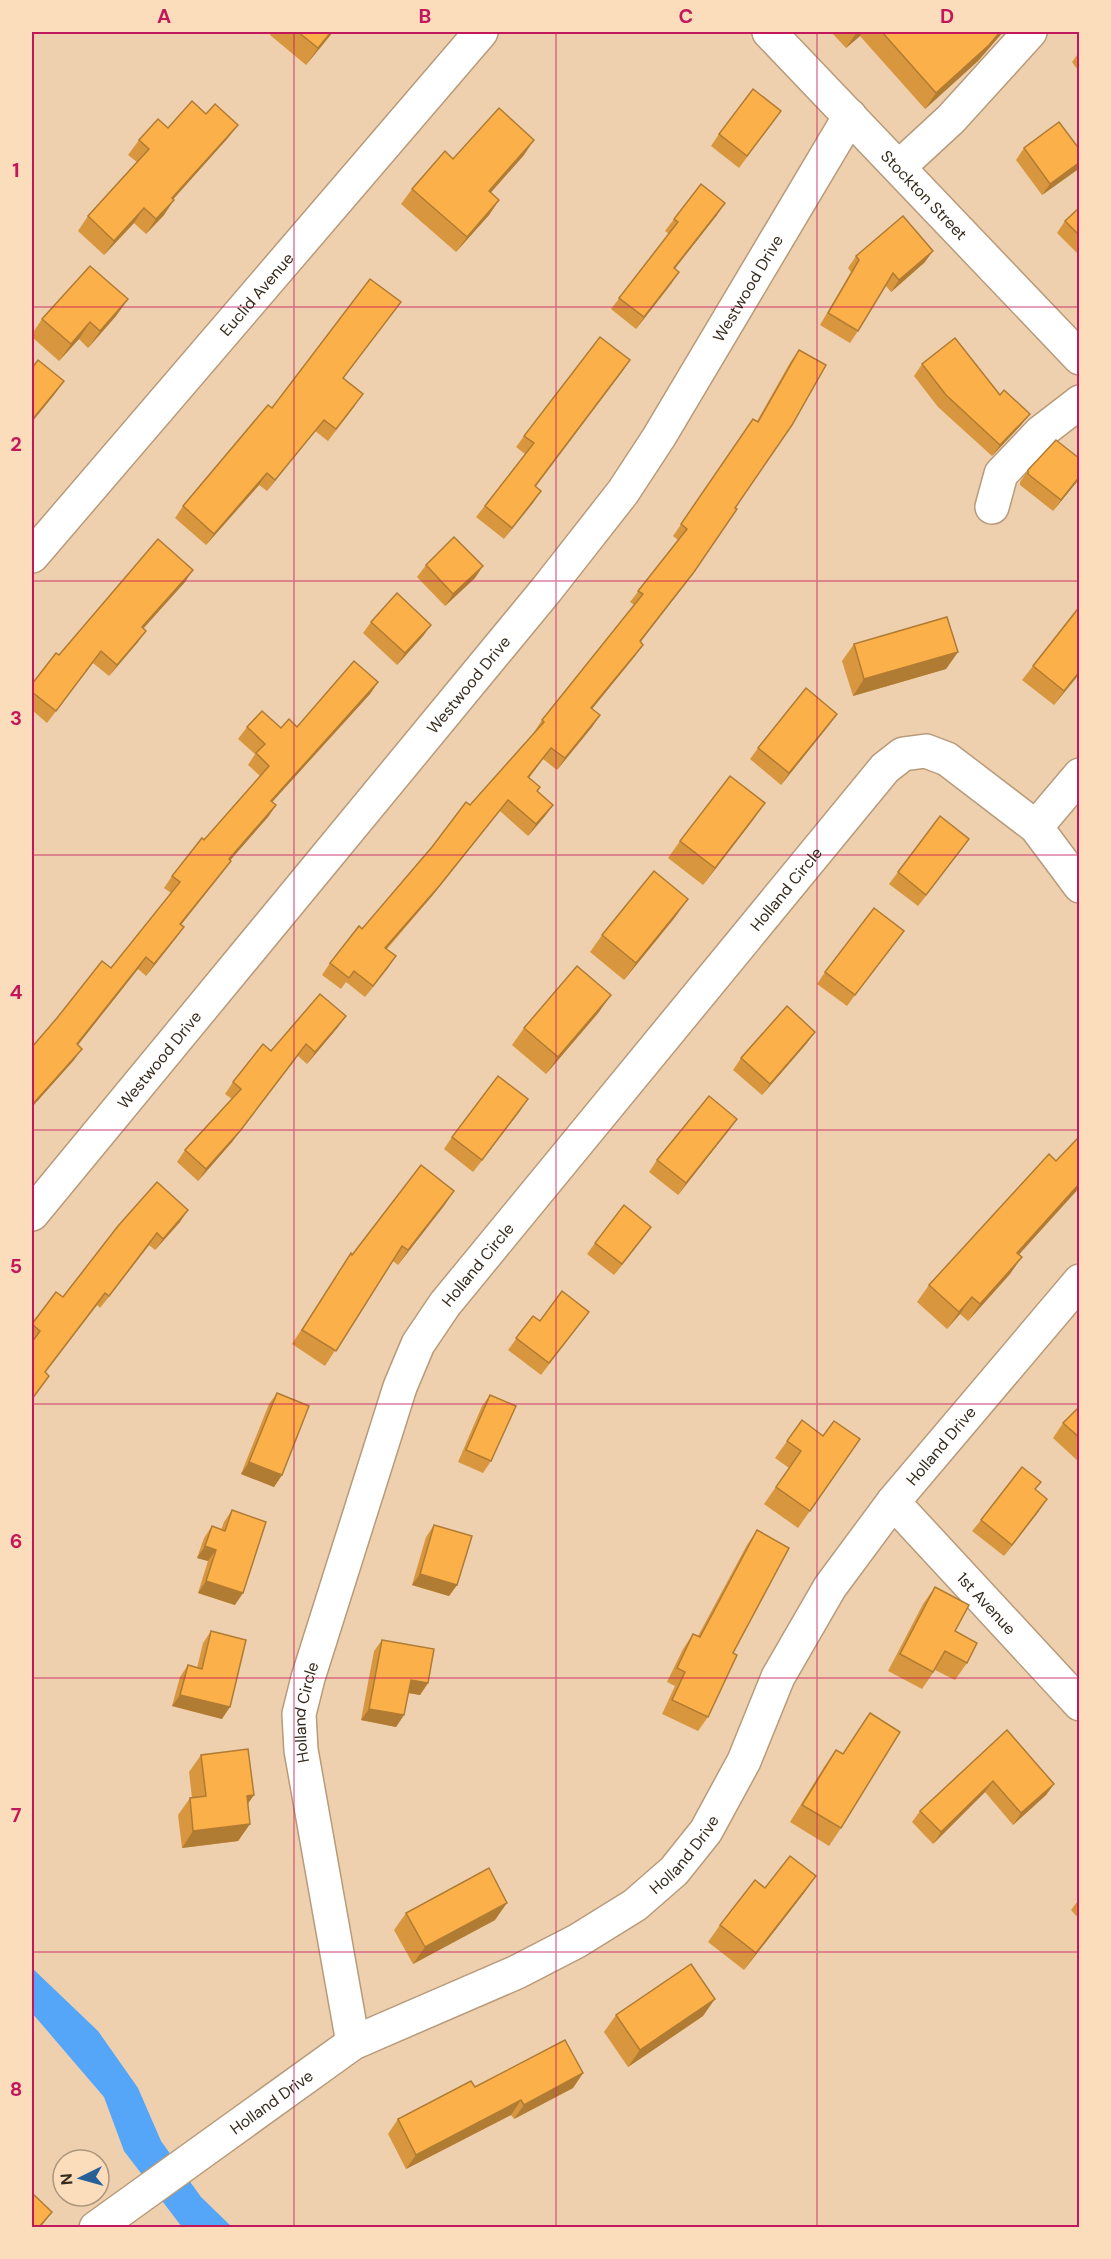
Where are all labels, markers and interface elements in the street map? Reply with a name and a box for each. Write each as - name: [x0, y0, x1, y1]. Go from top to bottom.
- text: A: [157, 3, 171, 29]
- text: B: [419, 3, 431, 29]
- text: C: [679, 3, 693, 29]
- text: D: [940, 3, 954, 29]
- street label: Stockton Street: [876, 146, 972, 245]
- text: 1: [12, 157, 20, 183]
- street label: Westwood Drive: [708, 231, 788, 346]
- street label: Euclid Avenue: [215, 248, 299, 340]
- text: 2: [10, 431, 22, 457]
- street label: Westwood Drive: [422, 632, 515, 738]
- text: 3: [10, 705, 22, 731]
- street label: Holland Circle: [746, 843, 827, 935]
- text: 4: [10, 979, 23, 1005]
- street label: Westwood Drive: [113, 1007, 206, 1113]
- street label: Holland Circle: [437, 1218, 519, 1311]
- text: 5: [10, 1253, 22, 1279]
- street label: Holland Drive: [902, 1402, 981, 1490]
- text: 6: [10, 1528, 22, 1554]
- street label: 1st Avenue: [952, 1568, 1020, 1639]
- street label: Holland Circle: [288, 1659, 323, 1764]
- text: 7: [11, 1802, 22, 1828]
- street label: Holland Drive: [645, 1812, 724, 1899]
- street label: Holland Drive: [226, 2065, 317, 2139]
- text: 8: [10, 2076, 22, 2102]
- north arrow: [51, 2148, 111, 2208]
- text: N: [56, 2173, 78, 2186]

